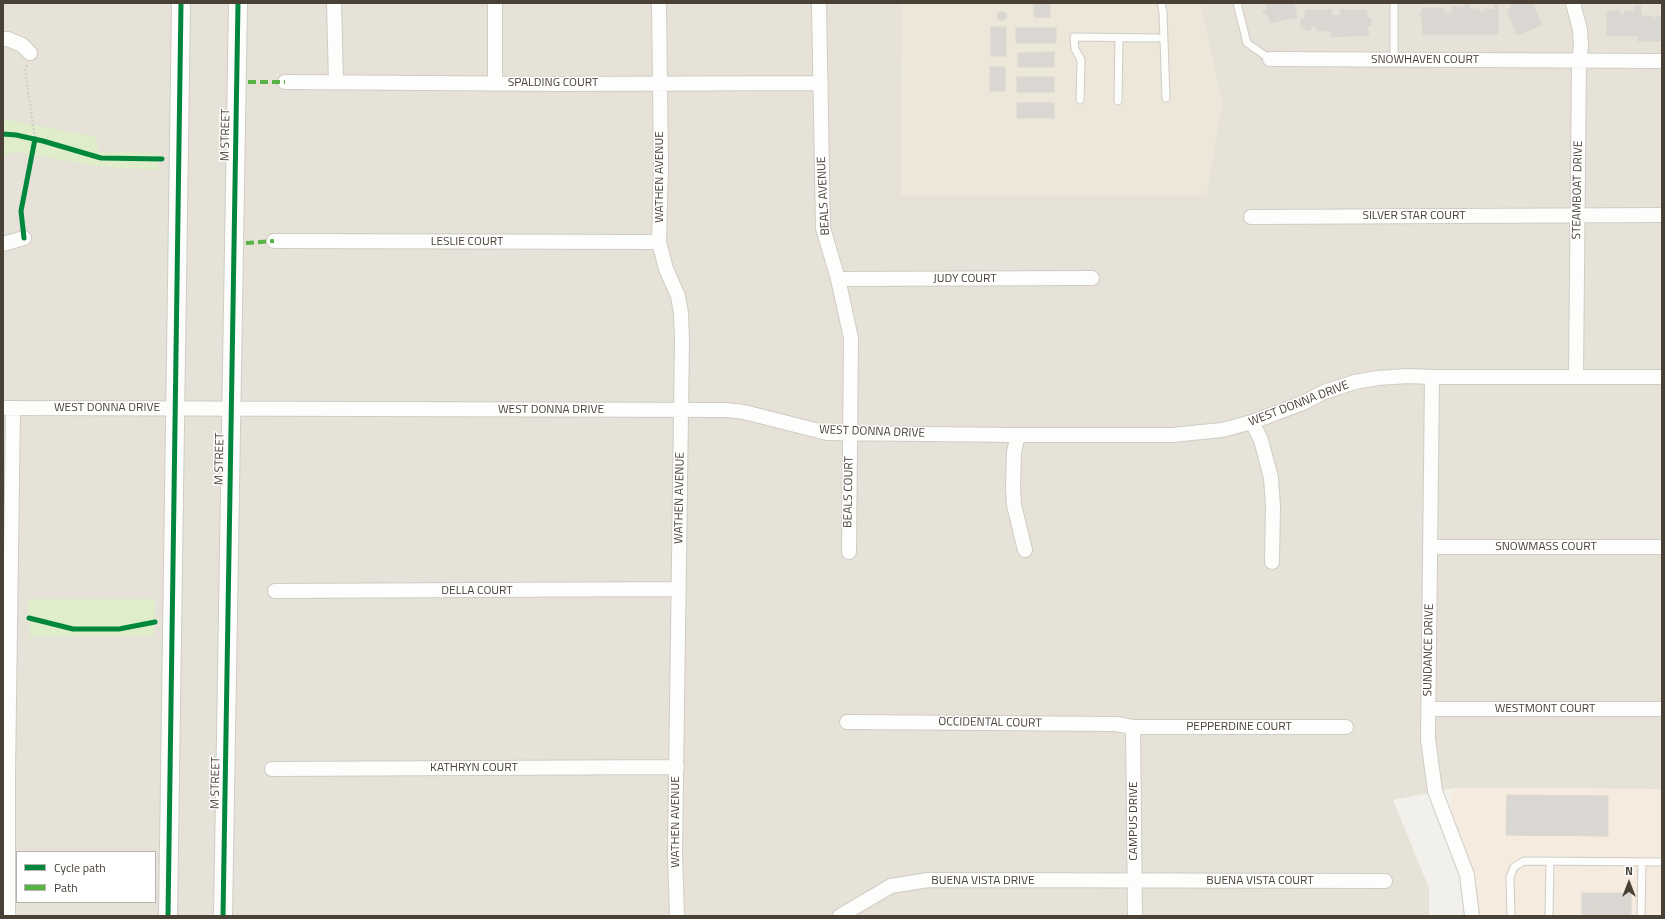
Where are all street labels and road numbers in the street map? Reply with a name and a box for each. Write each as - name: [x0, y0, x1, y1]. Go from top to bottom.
- street label: SNOWHAVEN COURT: [1371, 53, 1479, 67]
- street label: SPALDING COURT: [508, 76, 598, 90]
- street label: M STREET: [218, 109, 234, 161]
- street label: WATHEN AVENUE: [653, 131, 667, 223]
- street label: STEAMBOAT DRIVE: [1570, 140, 1586, 240]
- street label: BEALS AVENUE: [815, 156, 833, 236]
- street label: SILVER STAR COURT: [1362, 209, 1466, 223]
- street label: LESLIE COURT: [431, 235, 503, 249]
- street label: JUDY COURT: [933, 272, 997, 286]
- street label: WEST DONNA DRIVE: [1247, 378, 1351, 430]
- street label: WEST DONNA DRIVE: [54, 401, 160, 415]
- street label: WEST DONNA DRIVE: [498, 403, 604, 417]
- street label: WEST DONNA DRIVE: [819, 423, 925, 441]
- street label: M STREET: [212, 433, 228, 485]
- street label: WATHEN AVENUE: [672, 452, 688, 544]
- street label: BEALS COURT: [841, 456, 857, 528]
- street label: SNOWMASS COURT: [1495, 540, 1597, 554]
- street label: DELLA COURT: [441, 584, 513, 598]
- street label: SUNDANCE DRIVE: [1421, 604, 1437, 696]
- street label: WESTMONT COURT: [1495, 702, 1595, 716]
- street label: OCCIDENTAL COURT: [938, 715, 1042, 731]
- street label: PEPPERDINE COURT: [1186, 720, 1292, 734]
- street label: M STREET: [208, 757, 224, 809]
- street label: KATHRYN COURT: [430, 761, 518, 775]
- street label: WATHEN AVENUE: [669, 776, 683, 868]
- street label: CAMPUS DRIVE: [1127, 781, 1141, 861]
- street label: BUENA VISTA DRIVE: [931, 874, 1035, 888]
- street label: BUENA VISTA COURT: [1206, 874, 1314, 888]

